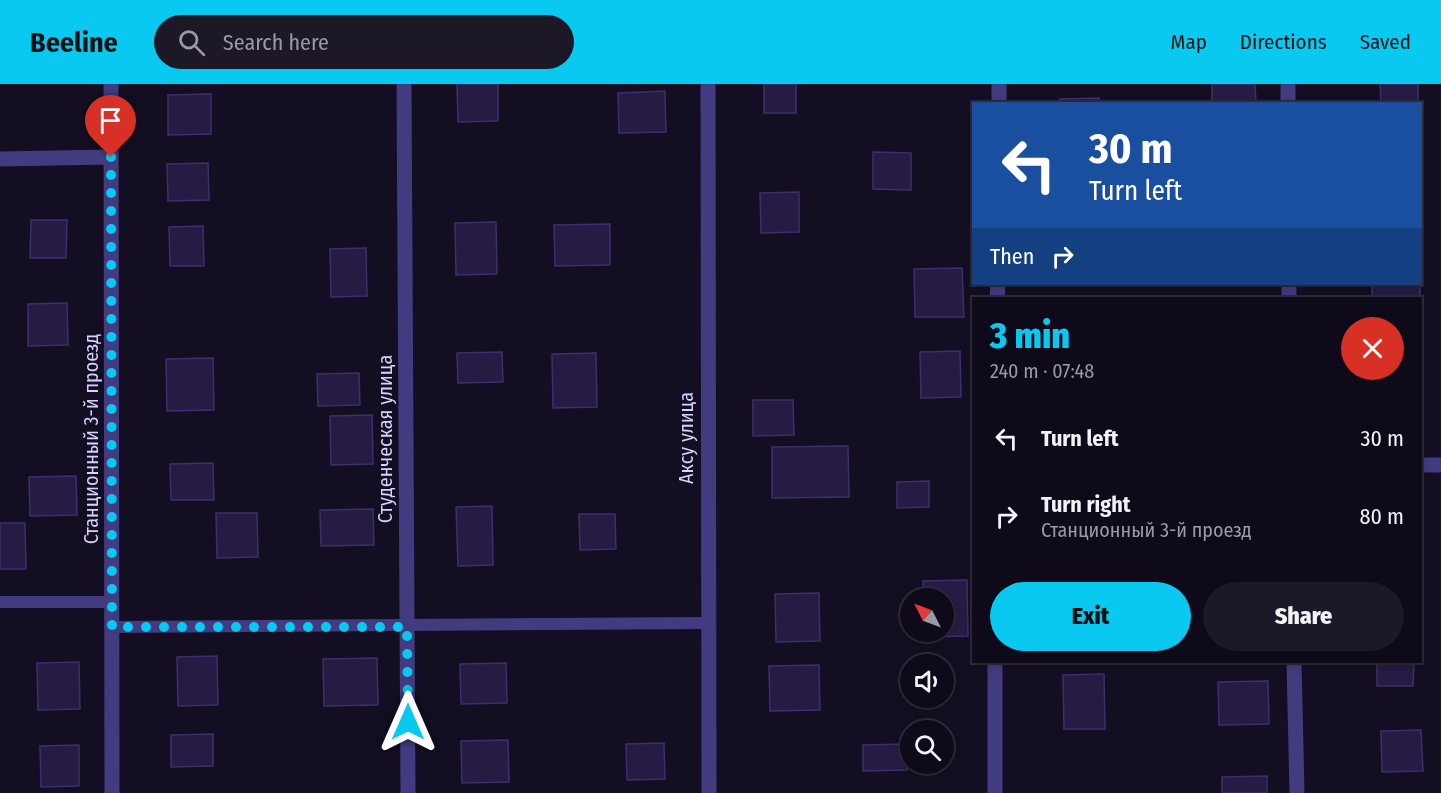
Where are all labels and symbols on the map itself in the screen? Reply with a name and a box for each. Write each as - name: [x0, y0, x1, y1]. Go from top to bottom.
- pin: [85, 95, 136, 157]
- street label: Станционный 3-й проезд: [79, 334, 103, 544]
- street label: Студенческая улица: [373, 355, 397, 523]
- street label: Аксу улица: [674, 392, 698, 484]
- north arrow: [900, 588, 954, 642]
- position arrow: [376, 690, 440, 754]

